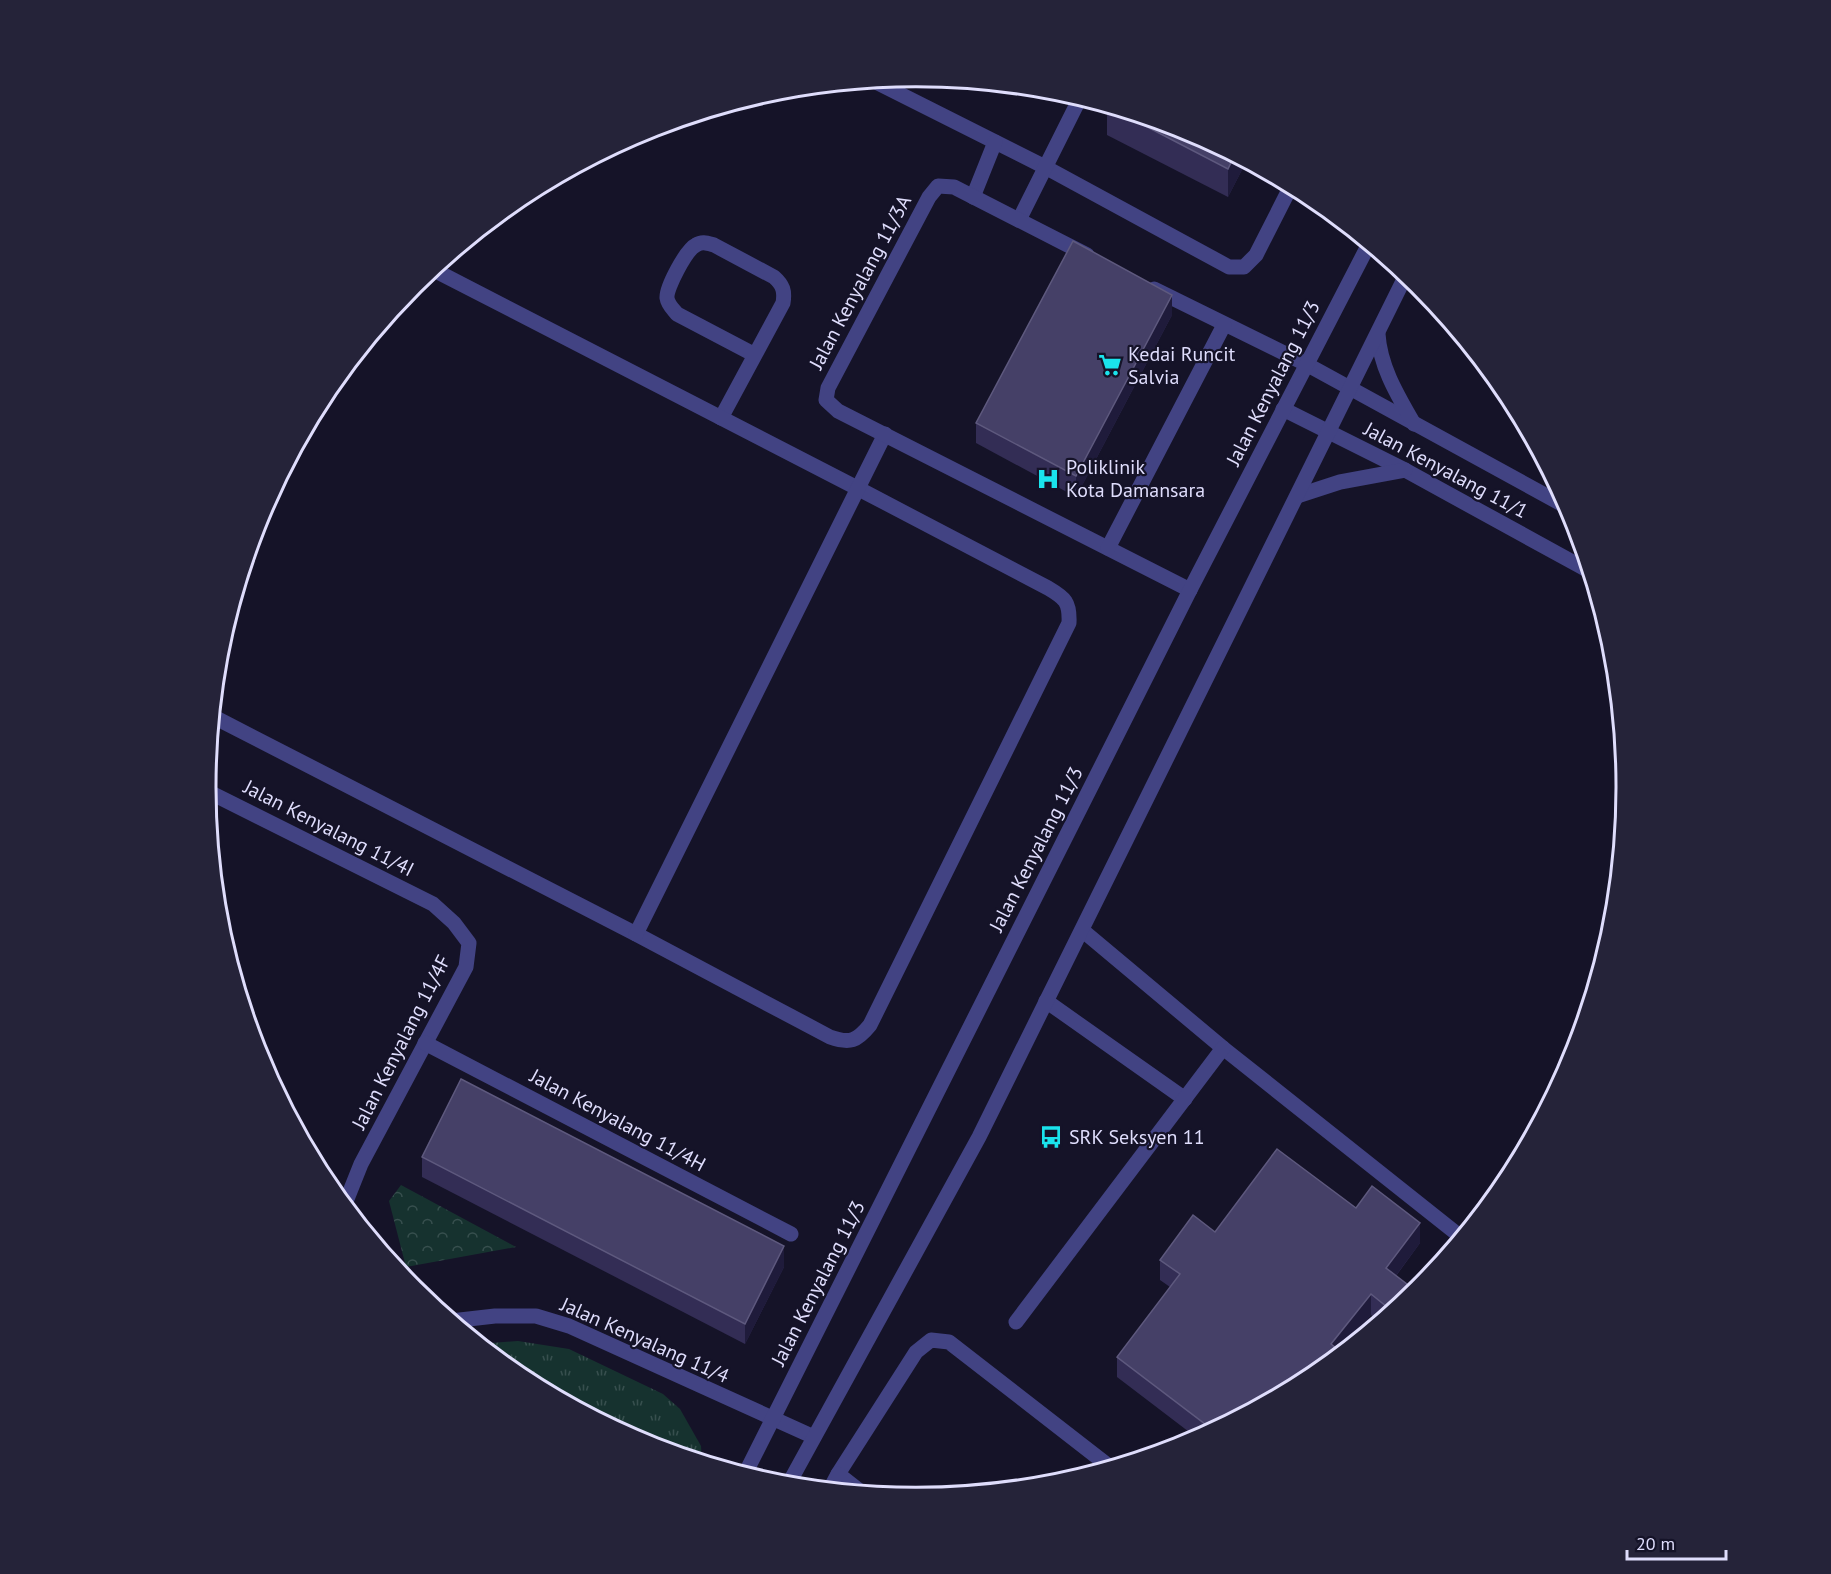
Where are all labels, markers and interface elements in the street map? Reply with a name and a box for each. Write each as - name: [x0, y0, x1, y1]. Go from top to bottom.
- street label: Jalan Kenyalang 11/3A: [803, 190, 917, 374]
- street label: Jalan Kenyalang 11/3: [1220, 296, 1326, 471]
- place label: Kedai Runcit Salvia: [1128, 341, 1236, 390]
- supermarket icon: Kedai Runcit Salvia: [1097, 352, 1123, 378]
- street label: Jalan Kenyalang 11/1: [1359, 415, 1532, 524]
- place label: Poliklinik Kota Damansara: [1066, 454, 1205, 503]
- hospital icon: Poliklinik Kota Damansara: [1035, 466, 1061, 492]
- street label: Jalan Kenyalang 11/3: [983, 762, 1089, 937]
- street label: Jalan Kenyalang 11/4I: [239, 773, 419, 882]
- street label: Jalan Kenyalang 11/4F: [345, 950, 456, 1134]
- street label: Jalan Kenyalang 11/4H: [525, 1062, 710, 1177]
- bus stop icon: SRK Seksyen 11: [1038, 1124, 1064, 1150]
- place label: SRK Seksyen 11: [1069, 1124, 1205, 1150]
- street label: Jalan Kenyalang 11/3: [765, 1196, 871, 1371]
- street label: Jalan Kenyalang 11/4: [556, 1291, 733, 1389]
- scale bar: [1627, 1523, 1726, 1561]
- text: 20 m: [1636, 1532, 1675, 1555]

